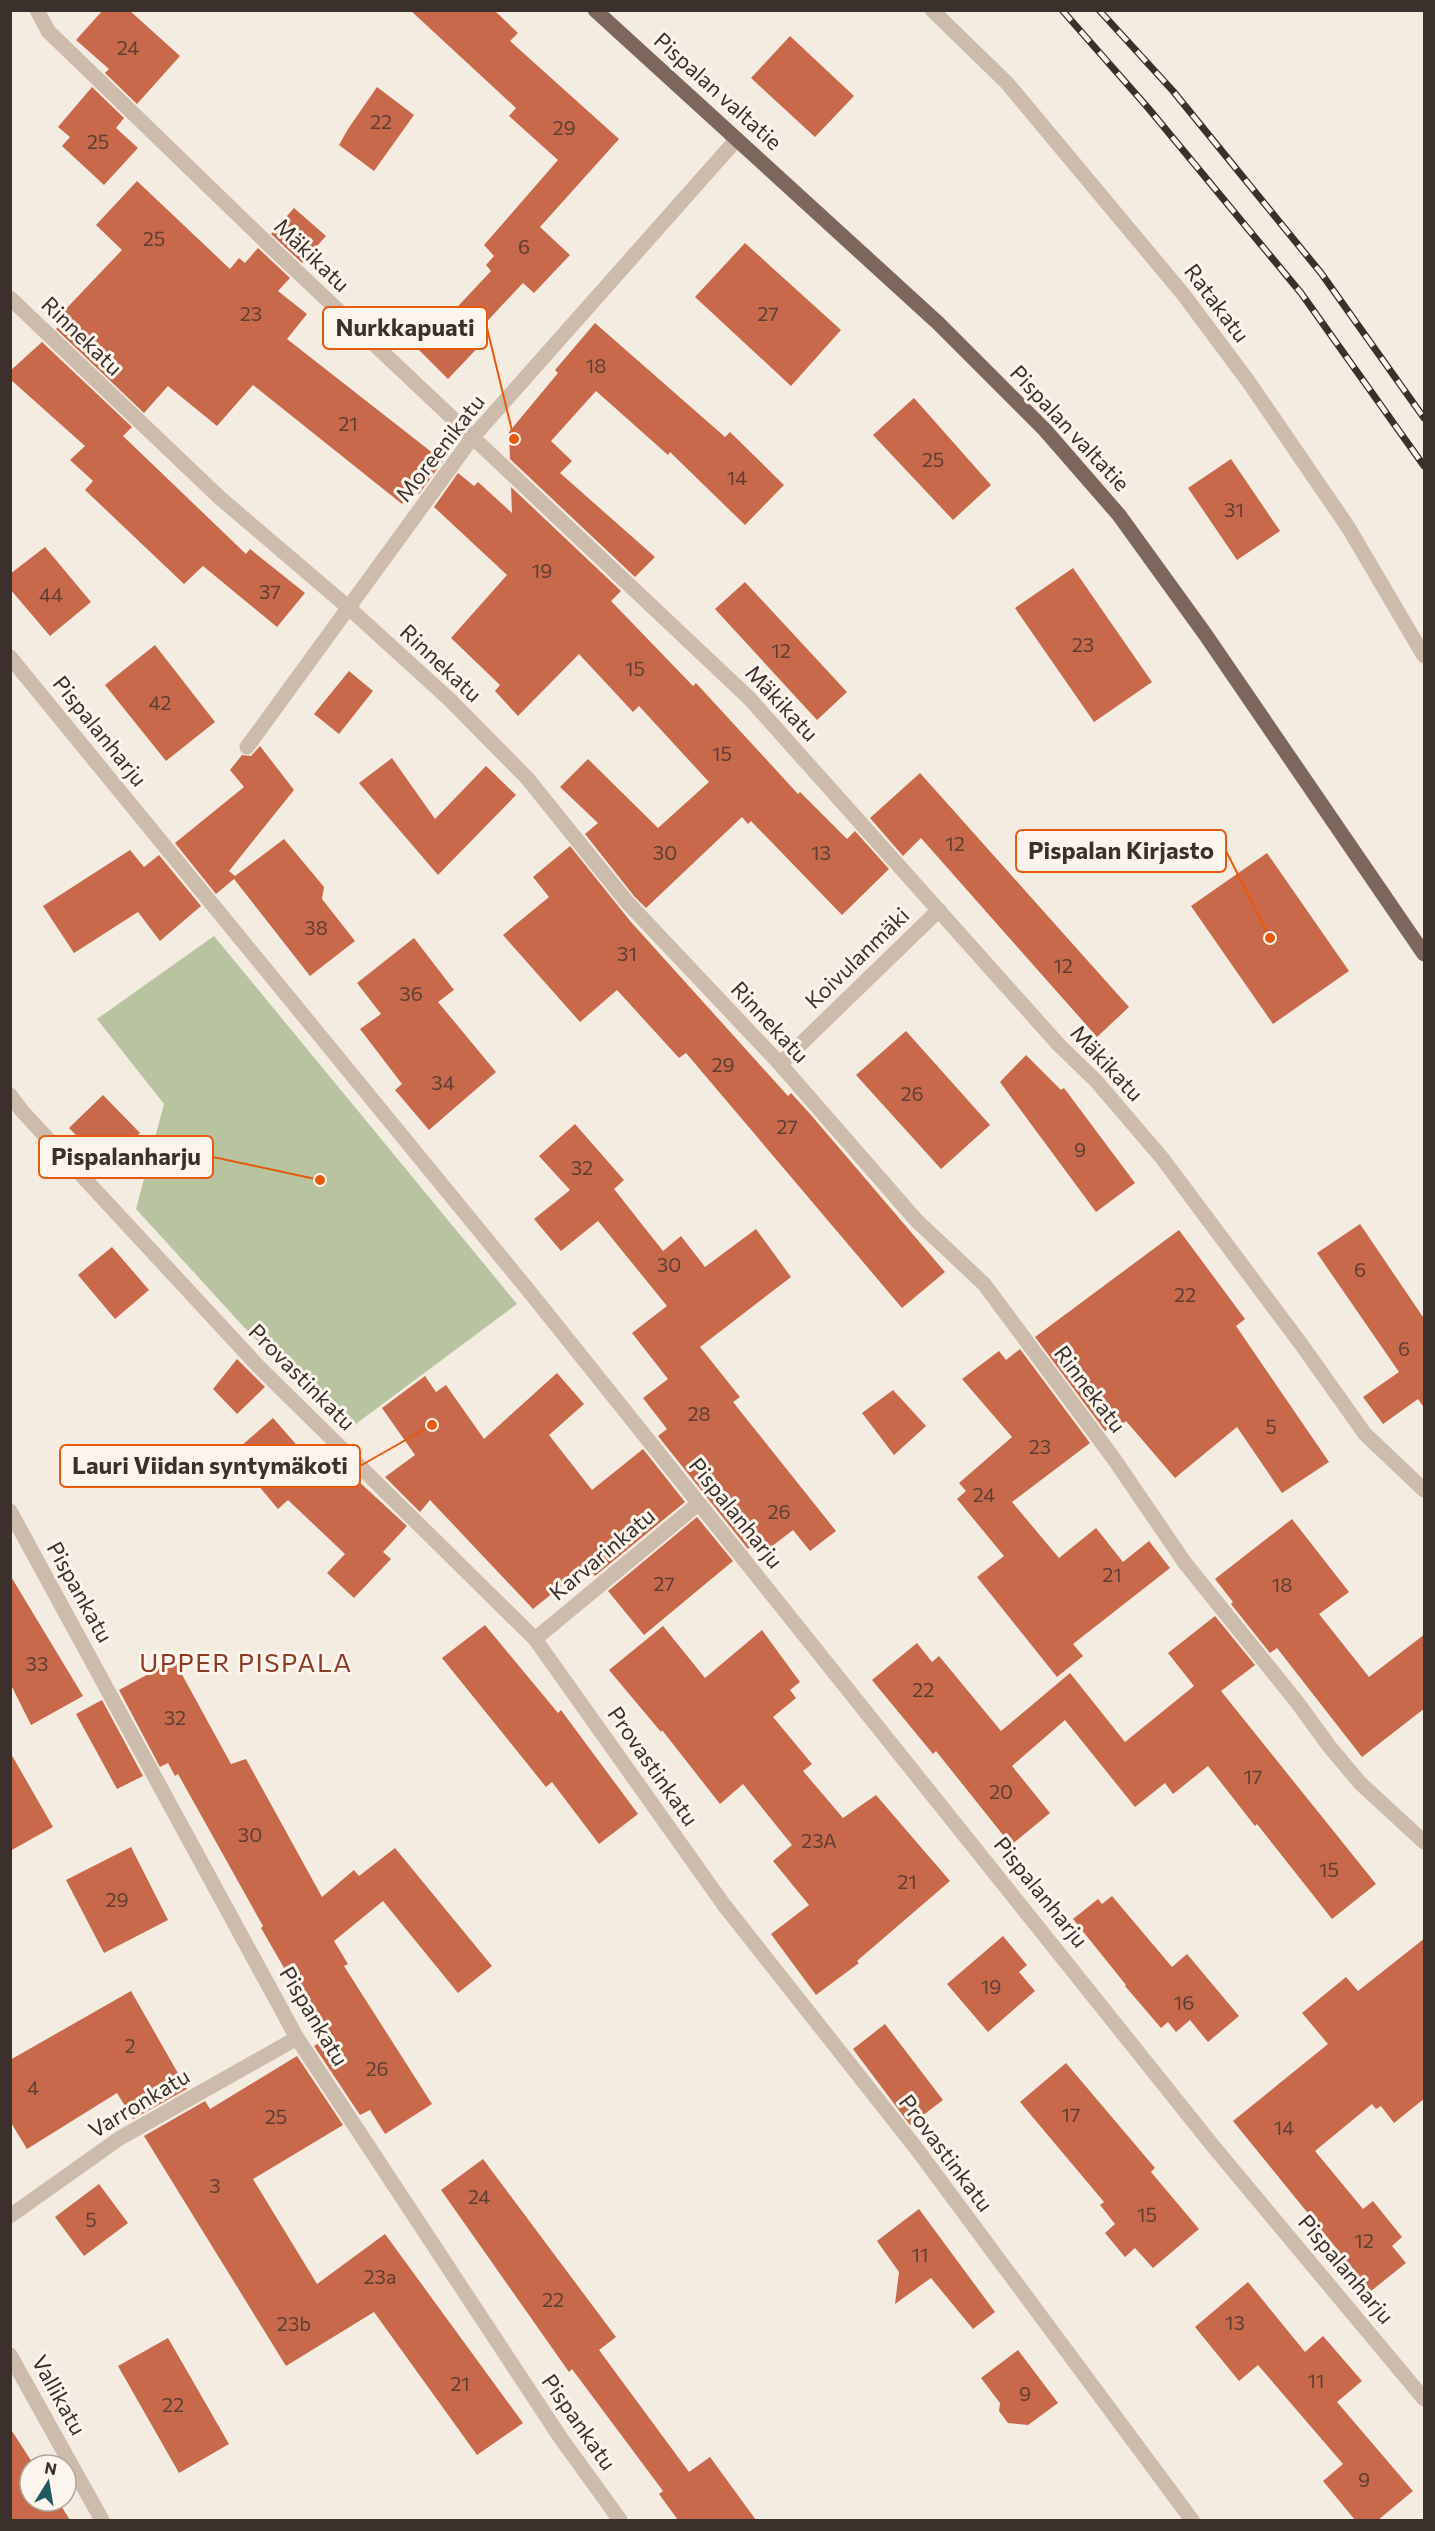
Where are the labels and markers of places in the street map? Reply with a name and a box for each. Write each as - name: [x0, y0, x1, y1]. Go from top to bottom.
- callout: Nurkkapuati: [323, 307, 487, 349]
- callout: Pispalan Kirjasto: [1016, 830, 1226, 872]
- callout: Pispalanharju: [39, 1136, 213, 1178]
- callout: Lauri Viidan syntymäkoti: [60, 1445, 360, 1487]

